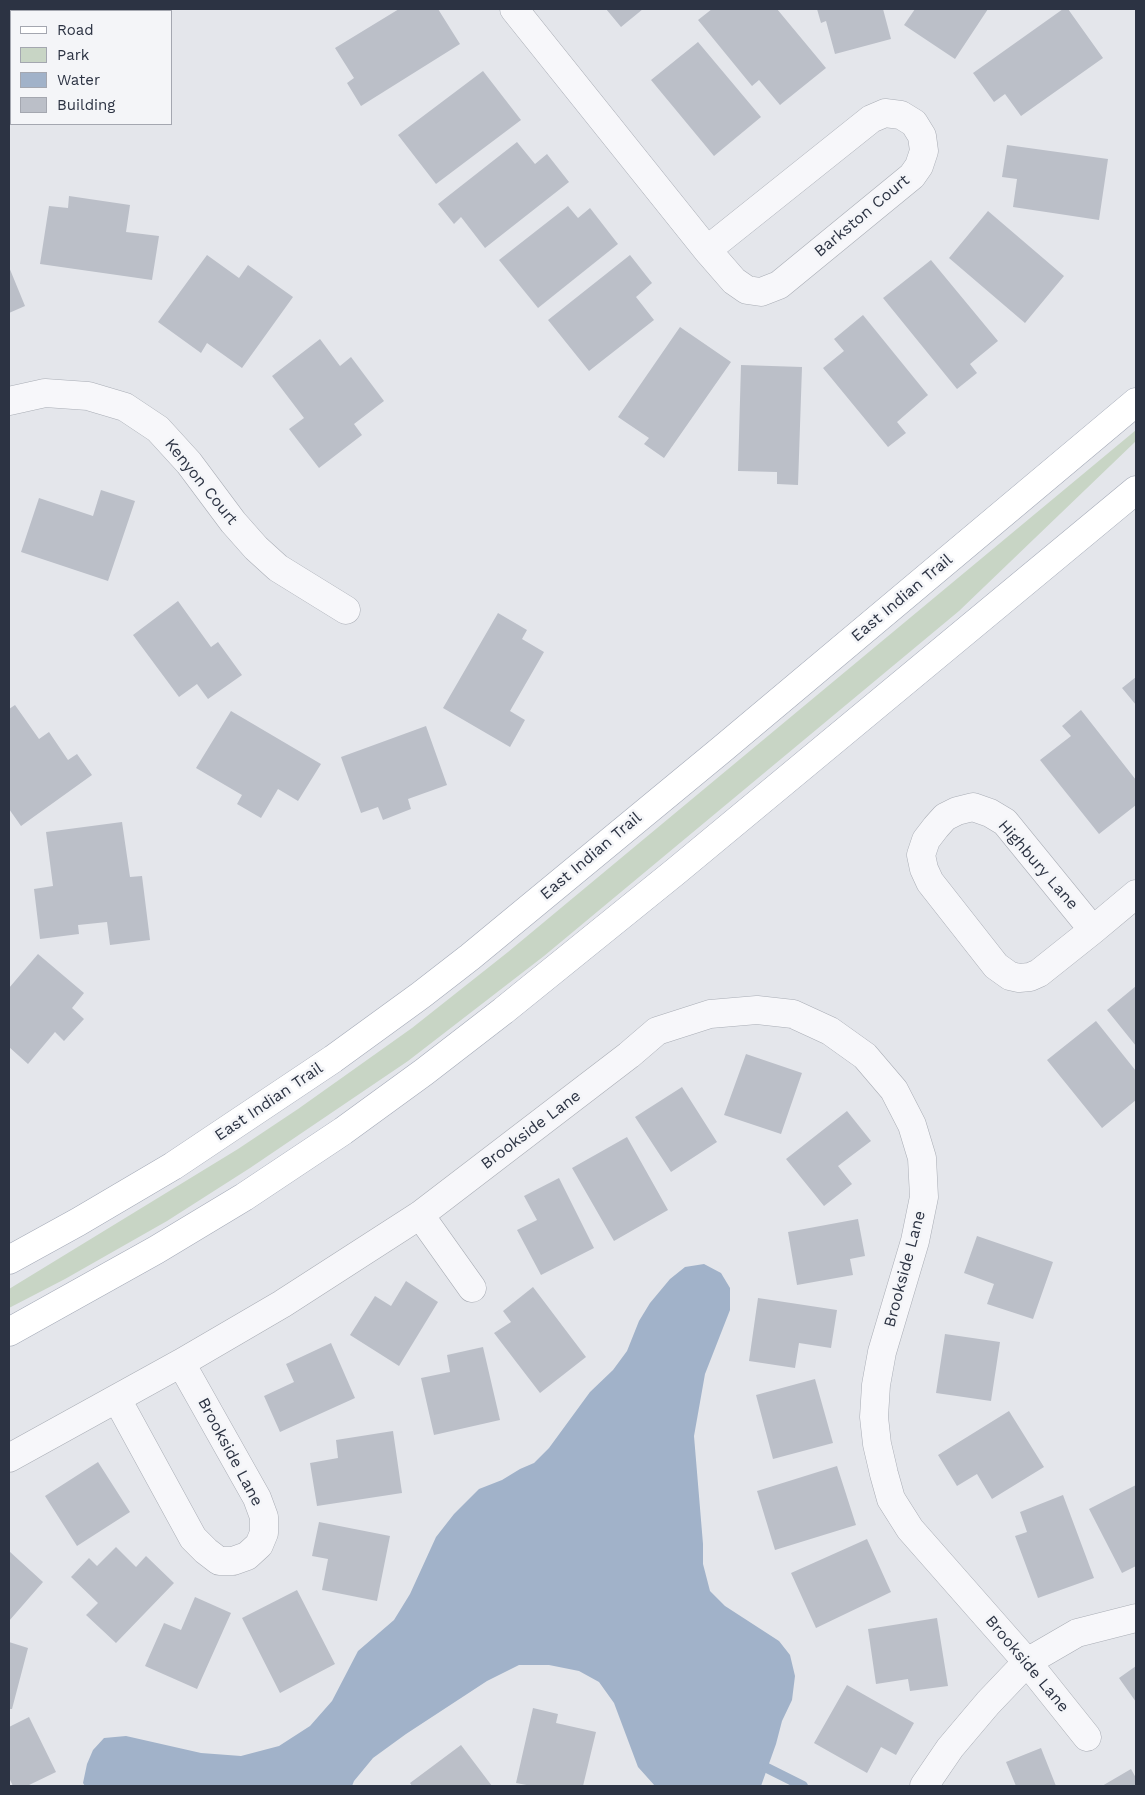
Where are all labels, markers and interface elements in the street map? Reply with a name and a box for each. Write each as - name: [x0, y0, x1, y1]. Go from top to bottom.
- legend: [10, 10, 172, 125]
- text: Road: [57, 21, 94, 39]
- text: Park: [57, 46, 89, 64]
- text: Water: [57, 71, 100, 89]
- text: Building: [57, 96, 115, 114]
- street label: Barkston Court: [811, 171, 913, 261]
- street label: Kenyon Court: [160, 435, 242, 529]
- street label: East Indian Trail: [847, 550, 957, 646]
- street label: East Indian Trail: [536, 808, 646, 904]
- street label: Highbury Lane: [994, 816, 1082, 914]
- street label: East Indian Trail: [211, 1059, 327, 1145]
- street label: Brookside Lane: [477, 1086, 585, 1174]
- street label: Brookside Lane: [880, 1209, 930, 1329]
- street label: Brookside Lane: [193, 1395, 267, 1509]
- street label: Brookside Lane: [981, 1612, 1073, 1716]

